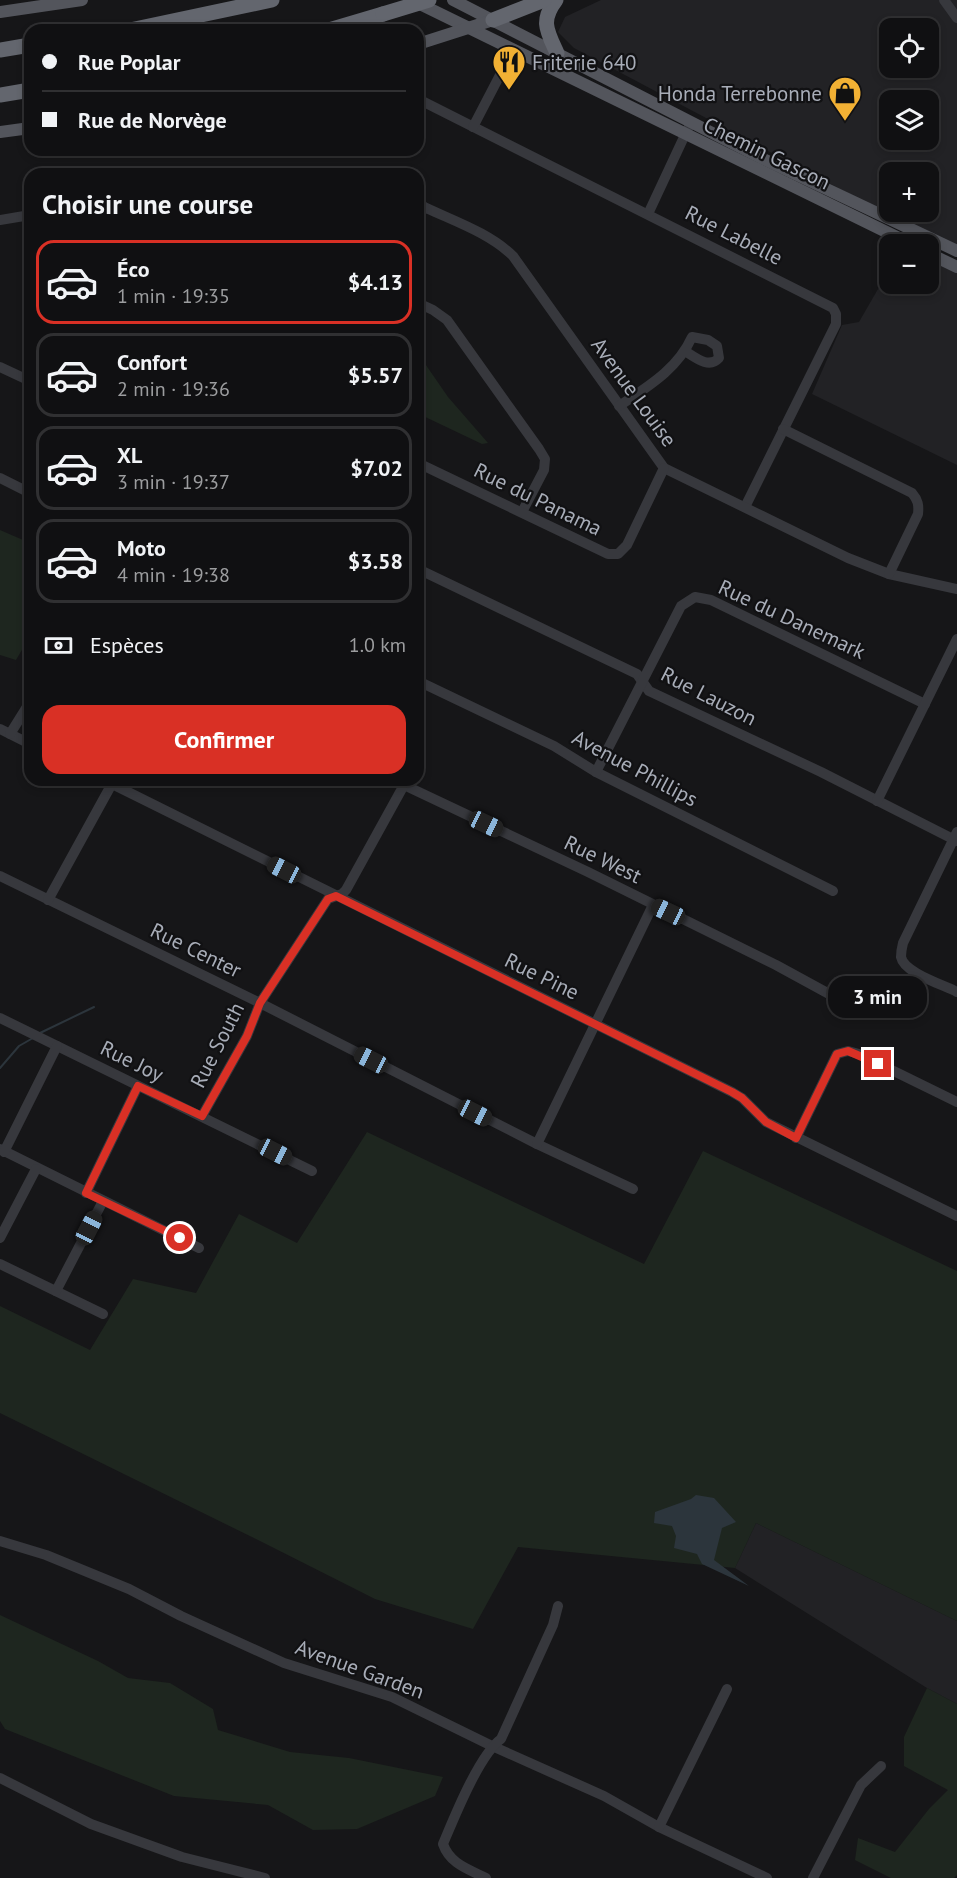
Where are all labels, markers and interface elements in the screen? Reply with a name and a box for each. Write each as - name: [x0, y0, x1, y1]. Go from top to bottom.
- map controls: [879, 18, 939, 294]
- button: locate: [879, 18, 939, 78]
- restaurant icon: Friterie 640: [491, 44, 527, 91]
- text: Rue Poplar: [78, 48, 180, 76]
- place label: Friterie 640: [532, 49, 637, 76]
- shop icon: Honda Terrebonne: [827, 75, 863, 122]
- place label: Honda Terrebonne: [658, 80, 822, 107]
- button: layers: [879, 90, 939, 150]
- text: Rue de Norvège: [78, 106, 227, 134]
- street label: Chemin Gascon: [699, 111, 835, 195]
- button: +: [879, 162, 939, 222]
- text: Choisir une course: [42, 187, 253, 221]
- street label: Rue Labelle: [681, 199, 787, 271]
- button: −: [879, 234, 939, 294]
- icon: car: [45, 255, 99, 309]
- text: Éco: [117, 255, 149, 283]
- text: $4.13: [348, 268, 403, 296]
- text: 1 min · 19:35: [117, 283, 230, 309]
- street label: Avenue Louise: [585, 332, 683, 452]
- icon: car: [45, 348, 99, 402]
- text: Confort: [117, 348, 187, 376]
- text: $5.57: [348, 361, 403, 389]
- text: 2 min · 19:36: [117, 376, 230, 402]
- icon: car: [45, 441, 99, 495]
- text: XL: [117, 441, 142, 469]
- text: $7.02: [350, 454, 403, 482]
- street label: Rue du Panama: [470, 456, 606, 542]
- text: 3 min · 19:37: [117, 469, 230, 495]
- icon: car: [45, 534, 99, 588]
- text: Moto: [117, 534, 166, 562]
- text: $3.58: [348, 547, 403, 575]
- text: 4 min · 19:38: [117, 562, 230, 588]
- street label: Rue du Danemark: [714, 573, 870, 665]
- icon: cash: [42, 629, 75, 662]
- text: Espèces: [90, 631, 164, 659]
- text: 1.0 km: [349, 632, 406, 658]
- street label: Rue Lauzon: [657, 660, 761, 732]
- button: Confirmer: [42, 705, 406, 774]
- street label: Avenue Phillips: [568, 724, 702, 812]
- car: [466, 808, 506, 840]
- street label: Rue West: [560, 829, 646, 889]
- car: [264, 854, 304, 886]
- car: [648, 896, 688, 928]
- street label: Rue Center: [146, 916, 246, 984]
- street label: Rue Pine: [500, 946, 584, 1006]
- callout: 3 min: [828, 977, 928, 1019]
- text: 3 min: [853, 984, 902, 1010]
- street label: Rue South: [184, 998, 250, 1092]
- street label: Rue Joy: [96, 1034, 168, 1088]
- car: [351, 1044, 391, 1076]
- route end: [864, 1050, 891, 1077]
- car: [455, 1097, 495, 1129]
- car: [255, 1136, 295, 1168]
- car: [73, 1208, 105, 1248]
- route start: [166, 1224, 193, 1251]
- street label: Avenue Garden: [292, 1633, 428, 1705]

